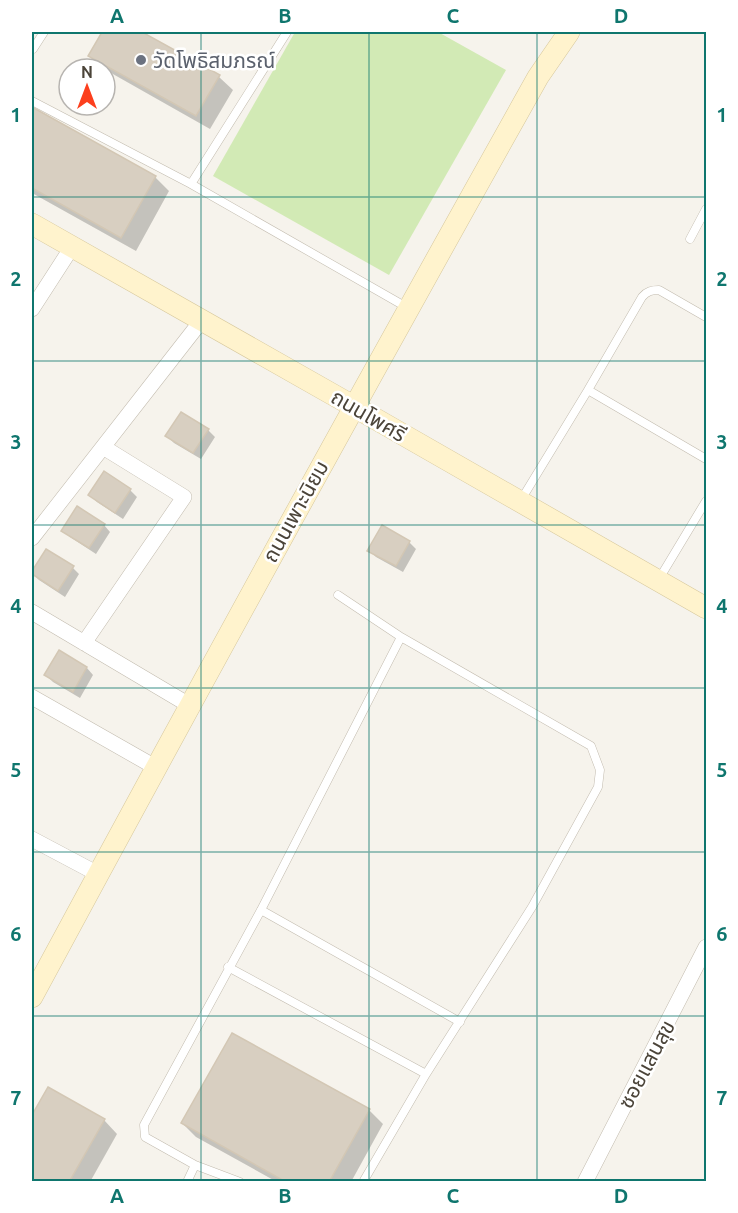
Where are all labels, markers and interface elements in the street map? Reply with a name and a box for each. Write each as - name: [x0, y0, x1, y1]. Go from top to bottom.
- text: A: [110, 4, 124, 27]
- text: B: [278, 4, 292, 27]
- text: C: [447, 4, 460, 27]
- text: D: [614, 4, 628, 27]
- place label: วัดโพธิสมภรณ์: [153, 48, 275, 72]
- marker: วัดโพธิสมภรณ์: [134, 53, 148, 67]
- north arrow: [57, 57, 117, 117]
- text: N: [81, 63, 93, 81]
- text: 1: [10, 103, 22, 126]
- text: 1: [716, 103, 728, 126]
- text: 2: [10, 267, 22, 290]
- text: 2: [716, 267, 728, 290]
- street label: ถนนโพศรี: [327, 384, 411, 446]
- text: 3: [10, 430, 22, 453]
- text: 3: [716, 430, 728, 453]
- street label: ถนนเพาะนิยม: [257, 456, 333, 566]
- text: 4: [10, 594, 22, 617]
- text: 4: [716, 594, 728, 617]
- text: 5: [10, 758, 22, 781]
- text: 5: [716, 758, 728, 781]
- text: 6: [10, 922, 22, 945]
- text: 6: [716, 922, 728, 945]
- street label: ซอยแสนสุข: [613, 1016, 681, 1113]
- text: 7: [10, 1086, 22, 1109]
- text: 7: [716, 1086, 728, 1109]
- text: A: [110, 1184, 124, 1207]
- text: B: [278, 1184, 292, 1207]
- text: C: [447, 1184, 460, 1207]
- text: D: [614, 1184, 628, 1207]

